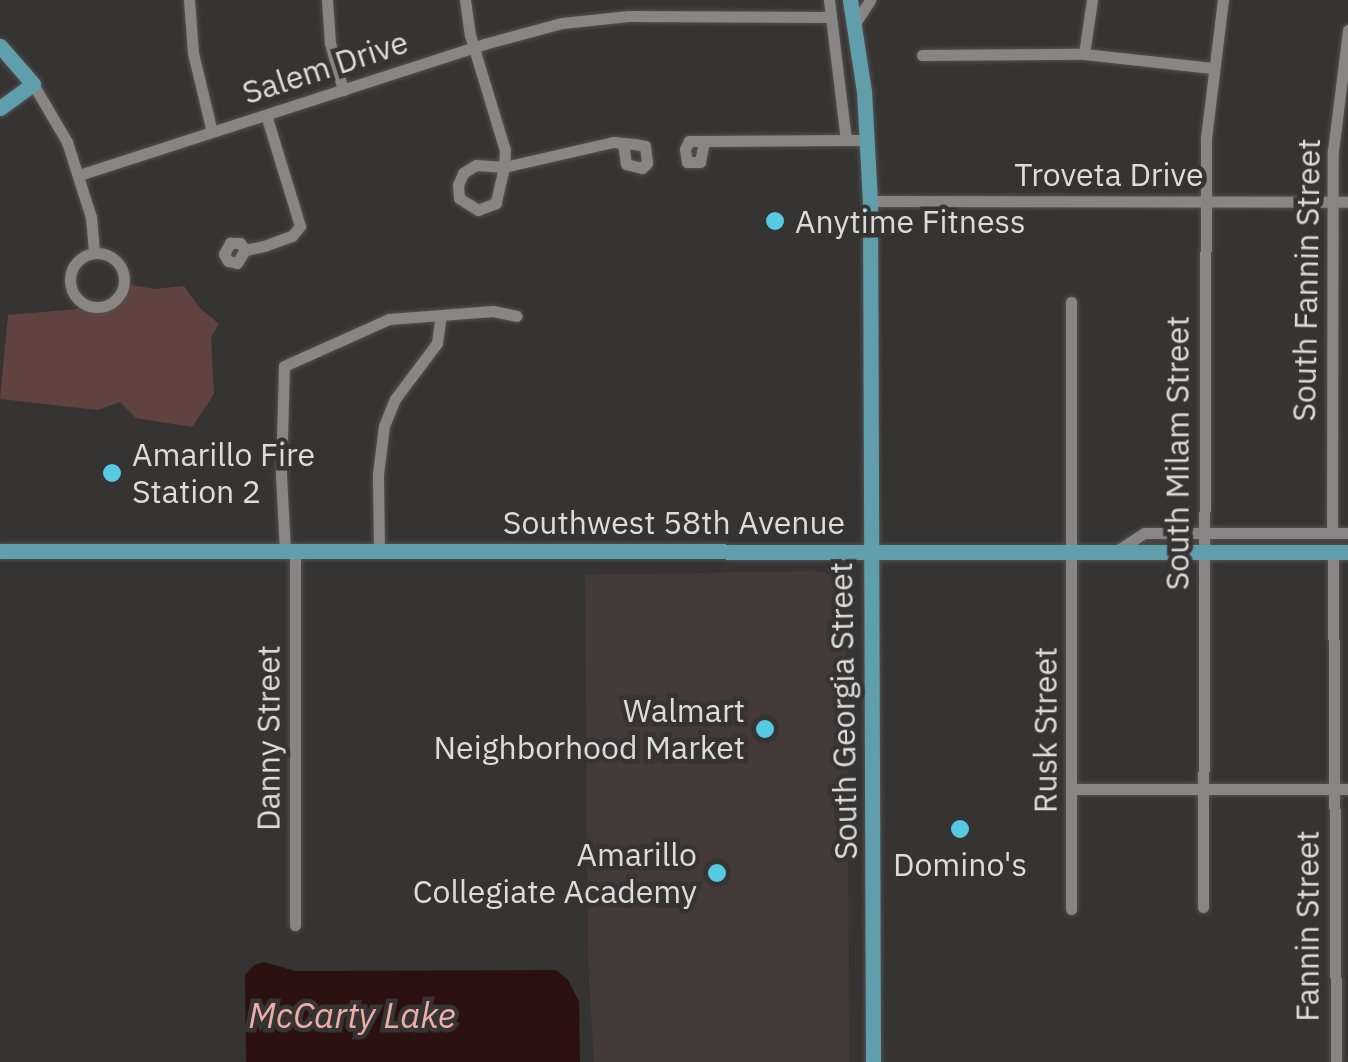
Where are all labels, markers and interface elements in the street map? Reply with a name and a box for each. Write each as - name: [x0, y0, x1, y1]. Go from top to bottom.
- street label: Salem Drive: [237, 22, 413, 112]
- street label: South Fannin Street: [1284, 138, 1328, 422]
- street label: Troveta Drive: [1014, 155, 1204, 193]
- place label: Anytime Fitness: [795, 202, 1026, 240]
- marker: Anytime Fitness: [764, 210, 786, 232]
- street label: South Milam Street: [1158, 316, 1196, 590]
- place label: Amarillo Fire Station 2: [132, 436, 315, 511]
- marker: Amarillo Fire Station 2: [101, 462, 123, 484]
- street label: Southwest 58th Avenue: [503, 503, 845, 541]
- street label: South Georgia Street: [821, 562, 865, 860]
- street label: Danny Street: [249, 645, 287, 831]
- street label: Rusk Street: [1026, 647, 1064, 813]
- place label: Walmart Neighborhood Market: [433, 692, 745, 767]
- marker: Walmart Neighborhood Market: [754, 718, 776, 740]
- marker: Domino's: [949, 818, 971, 840]
- street label: Fannin Street: [1288, 830, 1326, 1022]
- place label: Amarillo Collegiate Academy: [413, 836, 697, 911]
- place label: Domino's: [893, 845, 1027, 883]
- marker: Amarillo Collegiate Academy: [706, 862, 728, 884]
- water label: McCarty Lake: [248, 994, 456, 1036]

